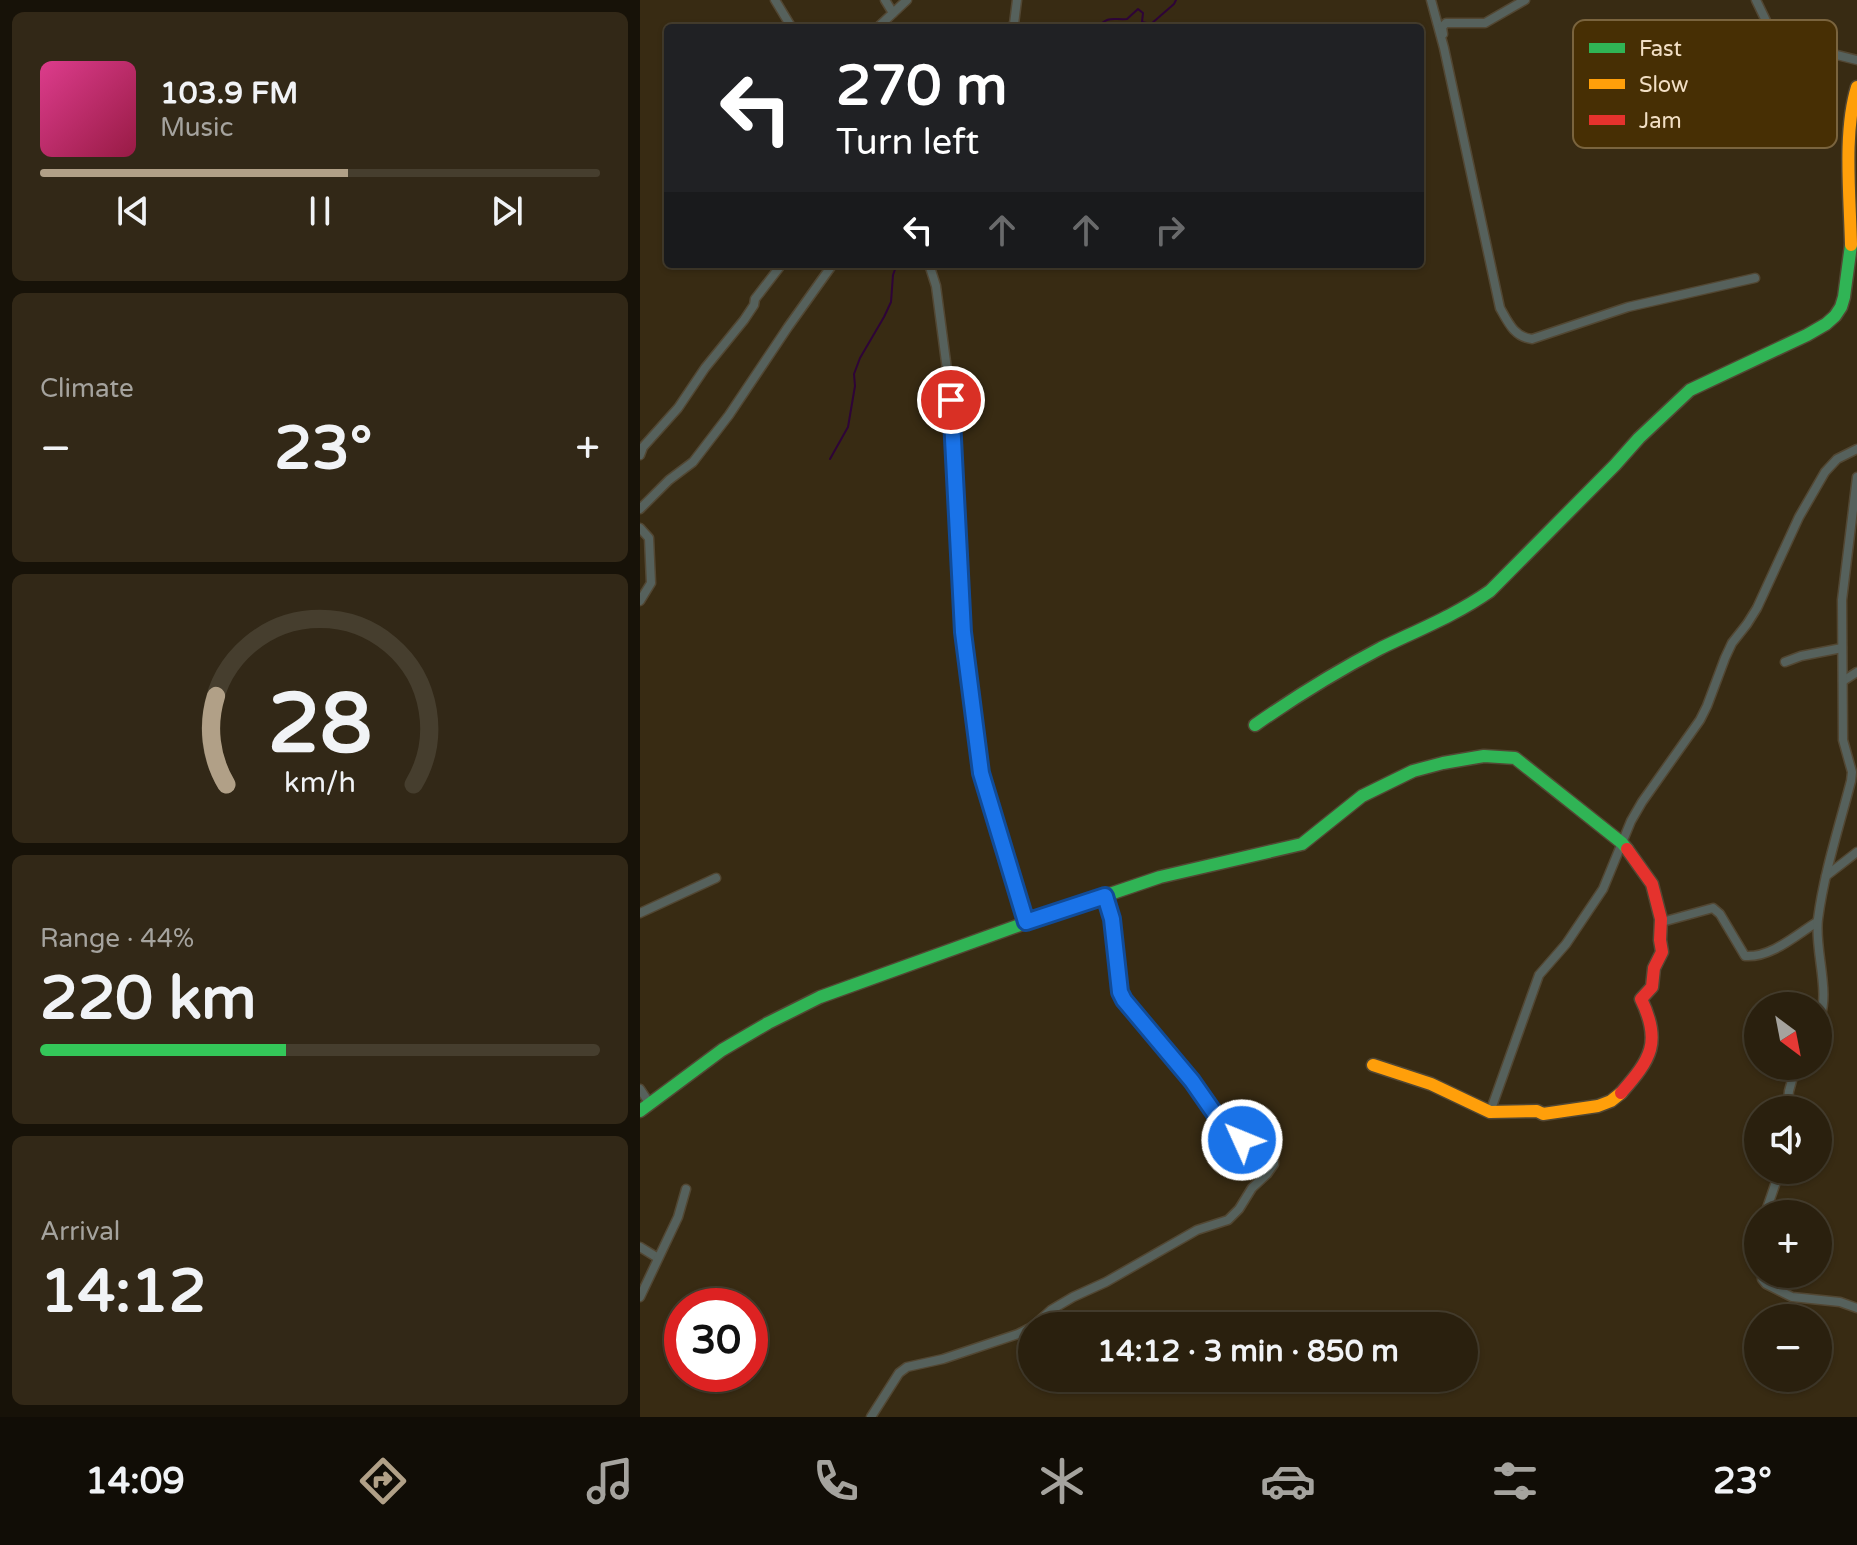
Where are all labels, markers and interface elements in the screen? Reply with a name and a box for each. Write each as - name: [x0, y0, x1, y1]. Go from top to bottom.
- legend: [1573, 20, 1837, 148]
- text: Fast: [1639, 36, 1682, 62]
- text: 270 m: [836, 53, 1007, 120]
- icon: left: [704, 56, 808, 160]
- text: Slow: [1639, 72, 1689, 98]
- text: 103.9 FM: [160, 75, 298, 112]
- text: Jam: [1639, 108, 1682, 134]
- text: Music: [160, 112, 233, 143]
- text: Turn left: [836, 121, 979, 164]
- icon: previous: [111, 189, 155, 233]
- icon: pause: [298, 189, 342, 233]
- icon: next: [485, 189, 529, 233]
- icon: left: [896, 208, 940, 252]
- icon: ahead: [980, 208, 1024, 252]
- icon: ahead: [1064, 208, 1108, 252]
- icon: right: [1148, 208, 1192, 252]
- pin: [917, 366, 985, 434]
- text: Climate: [40, 373, 134, 404]
- icon: arrive: [929, 378, 973, 422]
- text: 23°: [274, 413, 372, 485]
- text: −: [40, 423, 71, 476]
- text: +: [575, 423, 600, 476]
- text: 28: [268, 674, 372, 774]
- text: km/h: [284, 766, 356, 800]
- text: Range · 44%: [40, 923, 194, 954]
- text: 220 km: [40, 963, 256, 1035]
- north arrow: [1744, 992, 1832, 1080]
- map controls: [1744, 992, 1832, 1392]
- button: sound: [1744, 1096, 1832, 1184]
- position arrow: [1200, 1098, 1284, 1182]
- button: +: [1744, 1200, 1832, 1288]
- text: Arrival: [40, 1216, 120, 1247]
- text: 14:12: [40, 1256, 206, 1328]
- speed limit sign: 30: [664, 1288, 768, 1392]
- button: −: [1744, 1304, 1832, 1392]
- text: 14:12 · 3 min · 850 m: [1097, 1333, 1399, 1370]
- icon: directions: [355, 1453, 411, 1509]
- icon: music: [582, 1453, 638, 1509]
- icon: phone: [808, 1453, 864, 1509]
- icon: climate: [1034, 1453, 1090, 1509]
- icon: car: [1260, 1453, 1316, 1509]
- icon: filters: [1487, 1453, 1543, 1509]
- text: 14:09: [85, 1460, 185, 1503]
- text: 23°: [1713, 1460, 1772, 1503]

